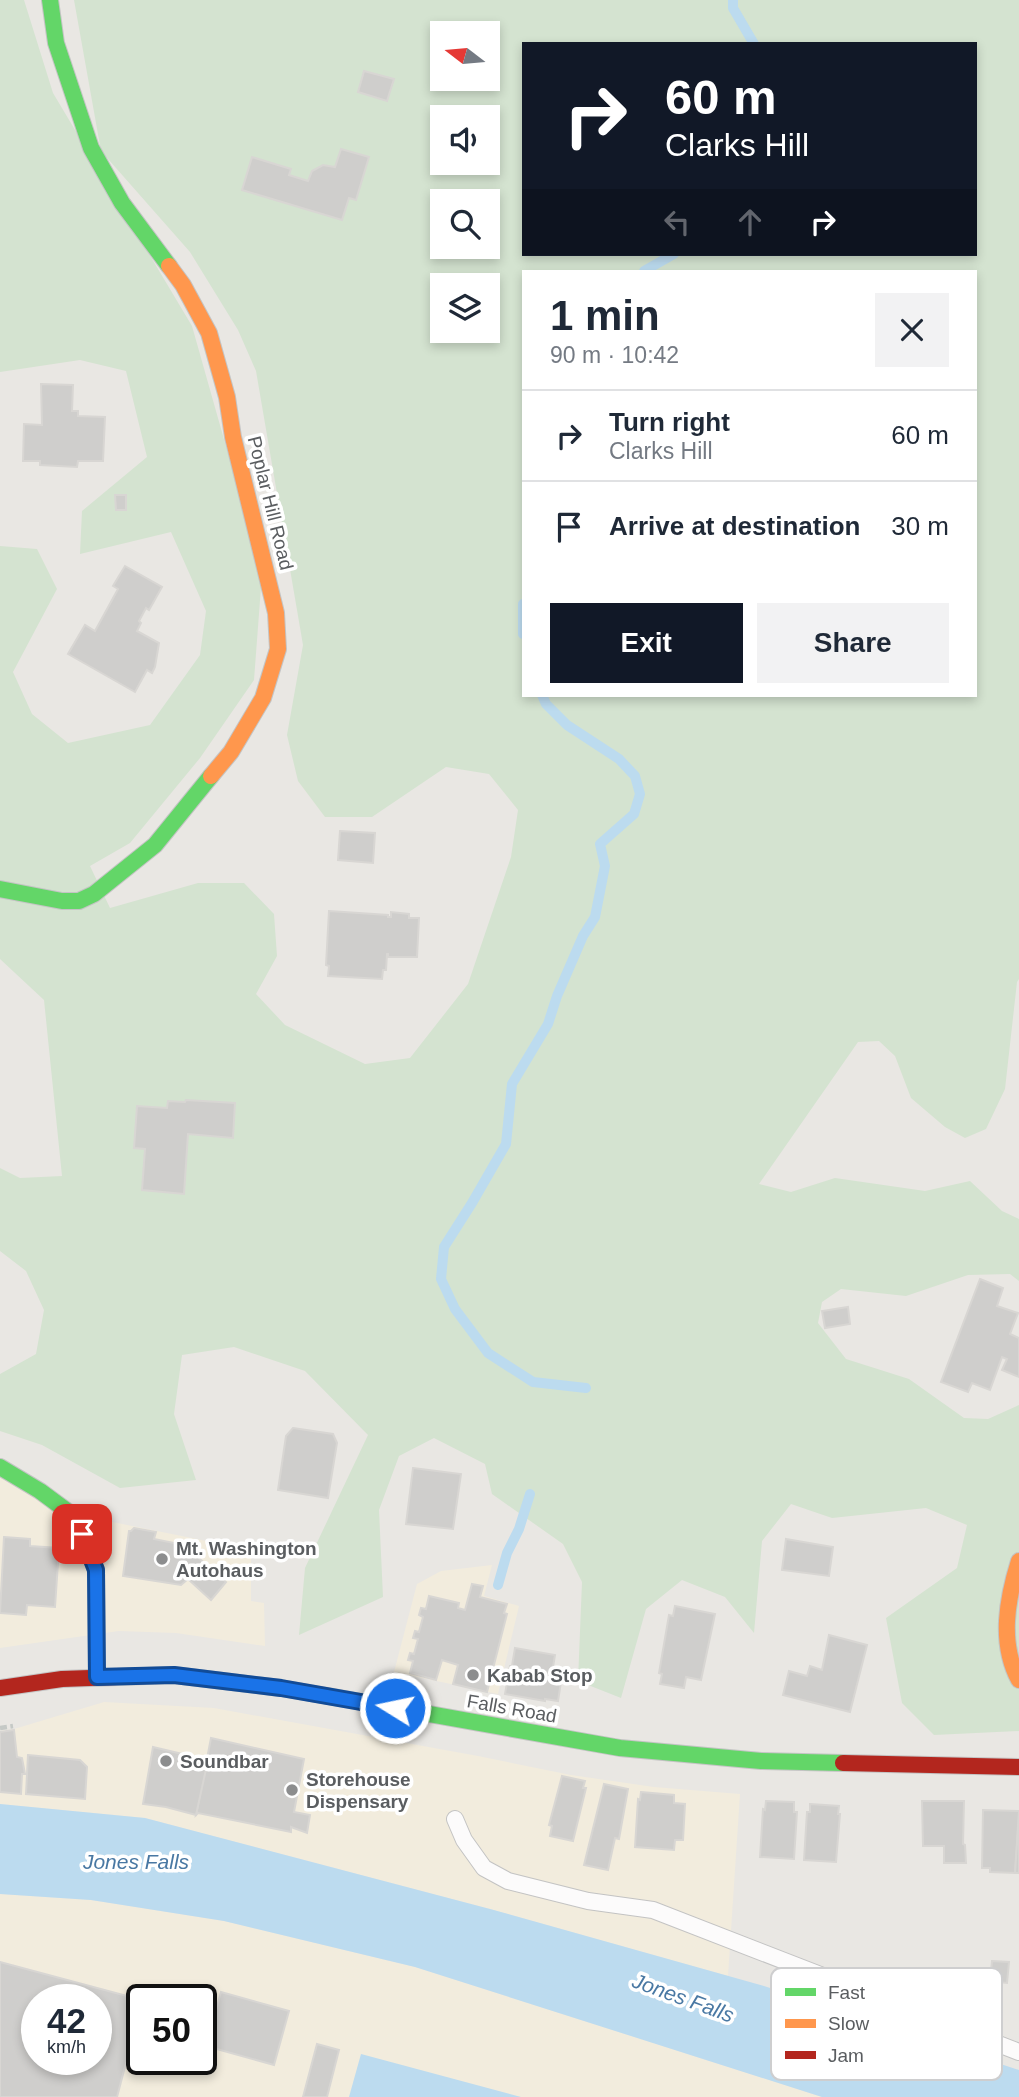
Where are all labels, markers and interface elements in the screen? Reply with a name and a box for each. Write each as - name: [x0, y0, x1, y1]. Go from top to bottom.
- north arrow: [430, 21, 500, 91]
- map controls: [430, 21, 500, 343]
- icon: right: [550, 70, 641, 161]
- text: 60 m: [665, 70, 777, 124]
- button: sound: [430, 105, 500, 175]
- text: Clarks Hill: [665, 127, 809, 163]
- button: search: [430, 189, 500, 259]
- icon: left: [658, 203, 696, 241]
- icon: ahead: [731, 203, 769, 241]
- icon: right: [804, 203, 842, 241]
- button: layers: [430, 273, 500, 343]
- text: 1 min: [550, 292, 660, 339]
- button: close: [875, 293, 949, 367]
- text: 90 m · 10:42: [550, 342, 679, 368]
- text: Turn right: [609, 407, 730, 437]
- icon: right: [550, 417, 588, 455]
- text: 60 m: [891, 420, 949, 450]
- street label: Poplar Hill Road: [244, 434, 297, 572]
- text: Clarks Hill: [609, 438, 713, 464]
- icon: arrive: [550, 508, 588, 546]
- text: Arrive at destination: [609, 511, 860, 541]
- text: 30 m: [891, 511, 949, 541]
- button: Exit: [550, 603, 743, 683]
- button: Share: [757, 603, 949, 683]
- pin: [52, 1504, 112, 1564]
- icon: arrive: [63, 1515, 101, 1553]
- place label: Mt. Washington Autohaus: [176, 1538, 317, 1581]
- marker: Mt. Washington Autohaus: [154, 1551, 170, 1567]
- place label: Kabab Stop: [487, 1665, 593, 1686]
- marker: Kabab Stop: [465, 1667, 481, 1683]
- position arrow: [358, 1671, 432, 1745]
- street label: Falls Road: [465, 1690, 558, 1727]
- place label: Soundbar: [180, 1751, 269, 1772]
- marker: Soundbar: [158, 1753, 174, 1769]
- place label: Storehouse Dispensary: [306, 1769, 411, 1812]
- marker: Storehouse Dispensary: [284, 1782, 300, 1798]
- water label: Jones Falls: [82, 1850, 190, 1873]
- water label: Jones Falls: [628, 1968, 737, 2027]
- legend: [771, 1968, 1002, 2080]
- text: Fast: [828, 1982, 866, 2003]
- speed limit sign: 50: [126, 1984, 217, 2075]
- text: 42: [47, 2001, 86, 2040]
- text: Slow: [828, 2013, 869, 2034]
- text: km/h: [47, 2037, 86, 2057]
- text: Jam: [828, 2045, 864, 2066]

